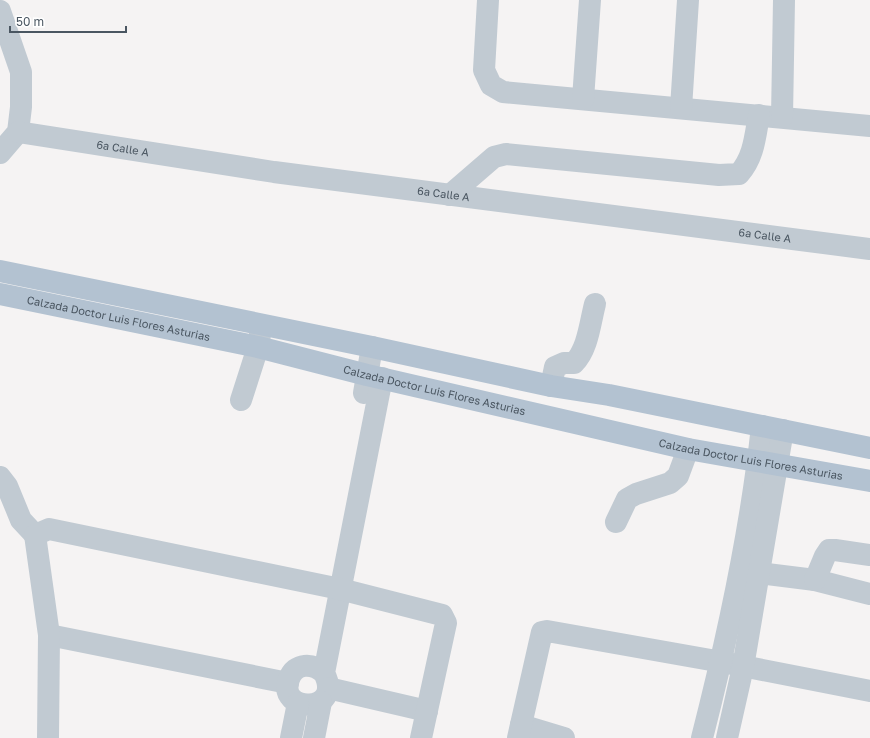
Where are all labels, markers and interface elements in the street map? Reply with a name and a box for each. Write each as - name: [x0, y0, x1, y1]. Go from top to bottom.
- scale bar: [10, 8, 126, 34]
- text: 50 m: [16, 14, 44, 29]
- street label: 6a Calle A: [96, 137, 151, 158]
- street label: 6a Calle A: [417, 184, 471, 203]
- street label: 6a Calle A: [738, 225, 793, 245]
- street label: Calzada Doctor Luis Flores Asturias: [26, 293, 212, 343]
- street label: Calzada Doctor Luis Flores Asturias: [342, 362, 527, 417]
- street label: Calzada Doctor Luis Flores Asturias: [658, 435, 844, 482]

